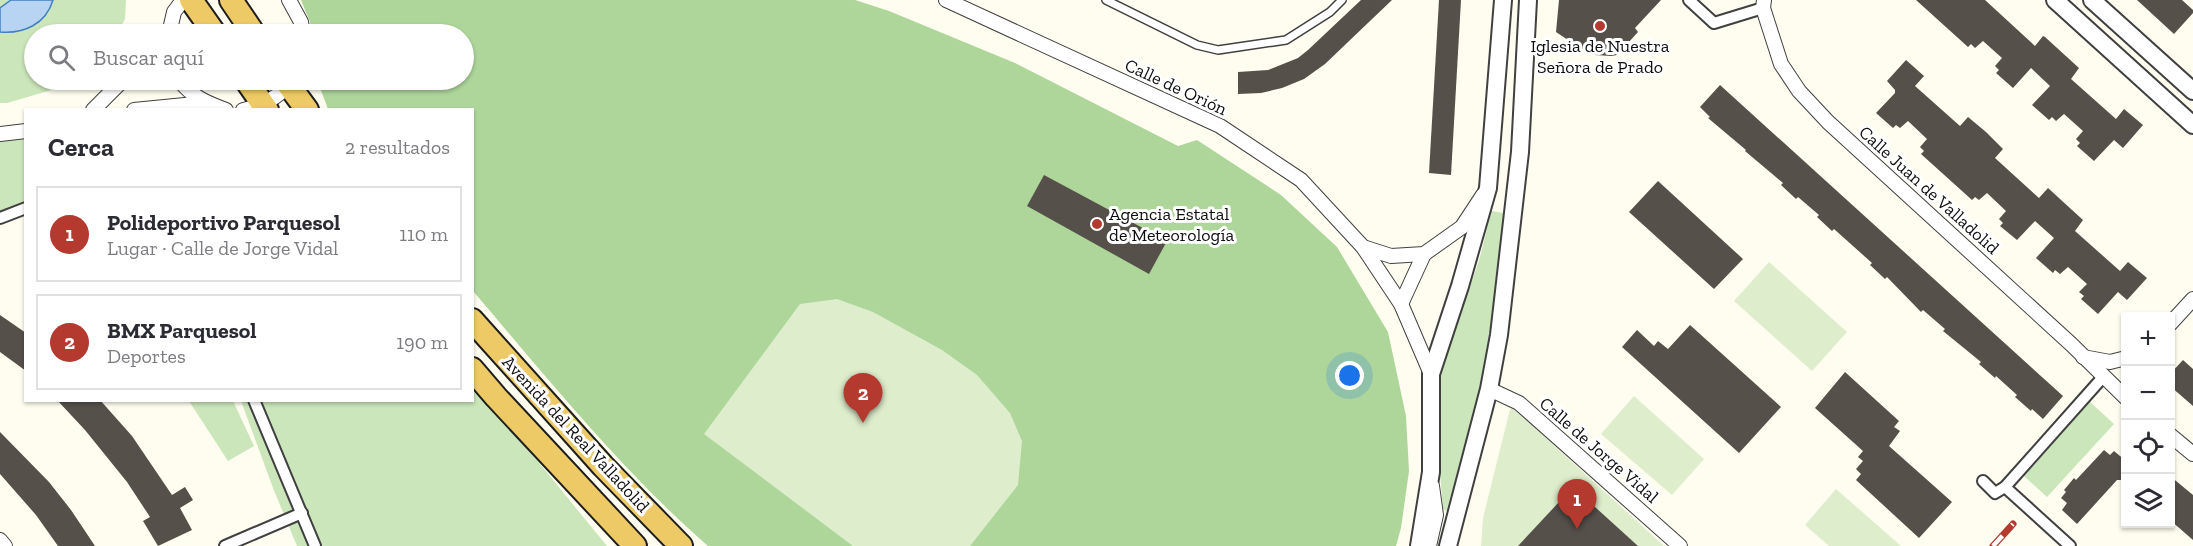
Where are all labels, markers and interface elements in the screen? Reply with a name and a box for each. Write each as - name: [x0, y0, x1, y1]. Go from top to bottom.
- marker: Iglesia de Nuestra Señora de Prado: [1593, 19, 1607, 33]
- search box: [24, 24, 474, 90]
- place label: Iglesia de Nuestra Señora de Prado: [1531, 35, 1670, 78]
- icon: search: [45, 41, 78, 74]
- text: Buscar aquí: [93, 44, 204, 71]
- street label: Calle de Orión: [1121, 54, 1231, 121]
- street label: Calle Juan de Valladolid: [1854, 121, 2004, 259]
- text: Cerca: [48, 131, 114, 163]
- text: 2 resultados: [345, 135, 450, 159]
- place label: Agencia Estatal de Meteorología: [1109, 203, 1234, 246]
- text: Polideportivo Parquesol: [107, 209, 340, 236]
- marker: Agencia Estatal de Meteorología: [1090, 217, 1104, 231]
- text: 1: [65, 222, 74, 246]
- text: 110 m: [399, 222, 448, 246]
- text: Lugar · Calle de Jorge Vidal: [107, 236, 338, 260]
- map controls: [2121, 312, 2175, 528]
- button: +: [2121, 312, 2175, 366]
- text: BMX Parquesol: [107, 317, 257, 344]
- text: 2: [64, 330, 75, 354]
- text: 190 m: [396, 330, 448, 354]
- text: Deportes: [107, 344, 186, 368]
- street label: Avenida del Real Valladolid: [498, 351, 654, 517]
- your location: [1335, 361, 1364, 390]
- button: −: [2121, 366, 2175, 420]
- pin: 2: [844, 374, 882, 423]
- street label: Calle de Jorge Vidal: [1535, 392, 1663, 508]
- button: locate: [2121, 420, 2175, 474]
- button: layers: [2121, 474, 2175, 528]
- pin: 1: [1558, 480, 1596, 529]

